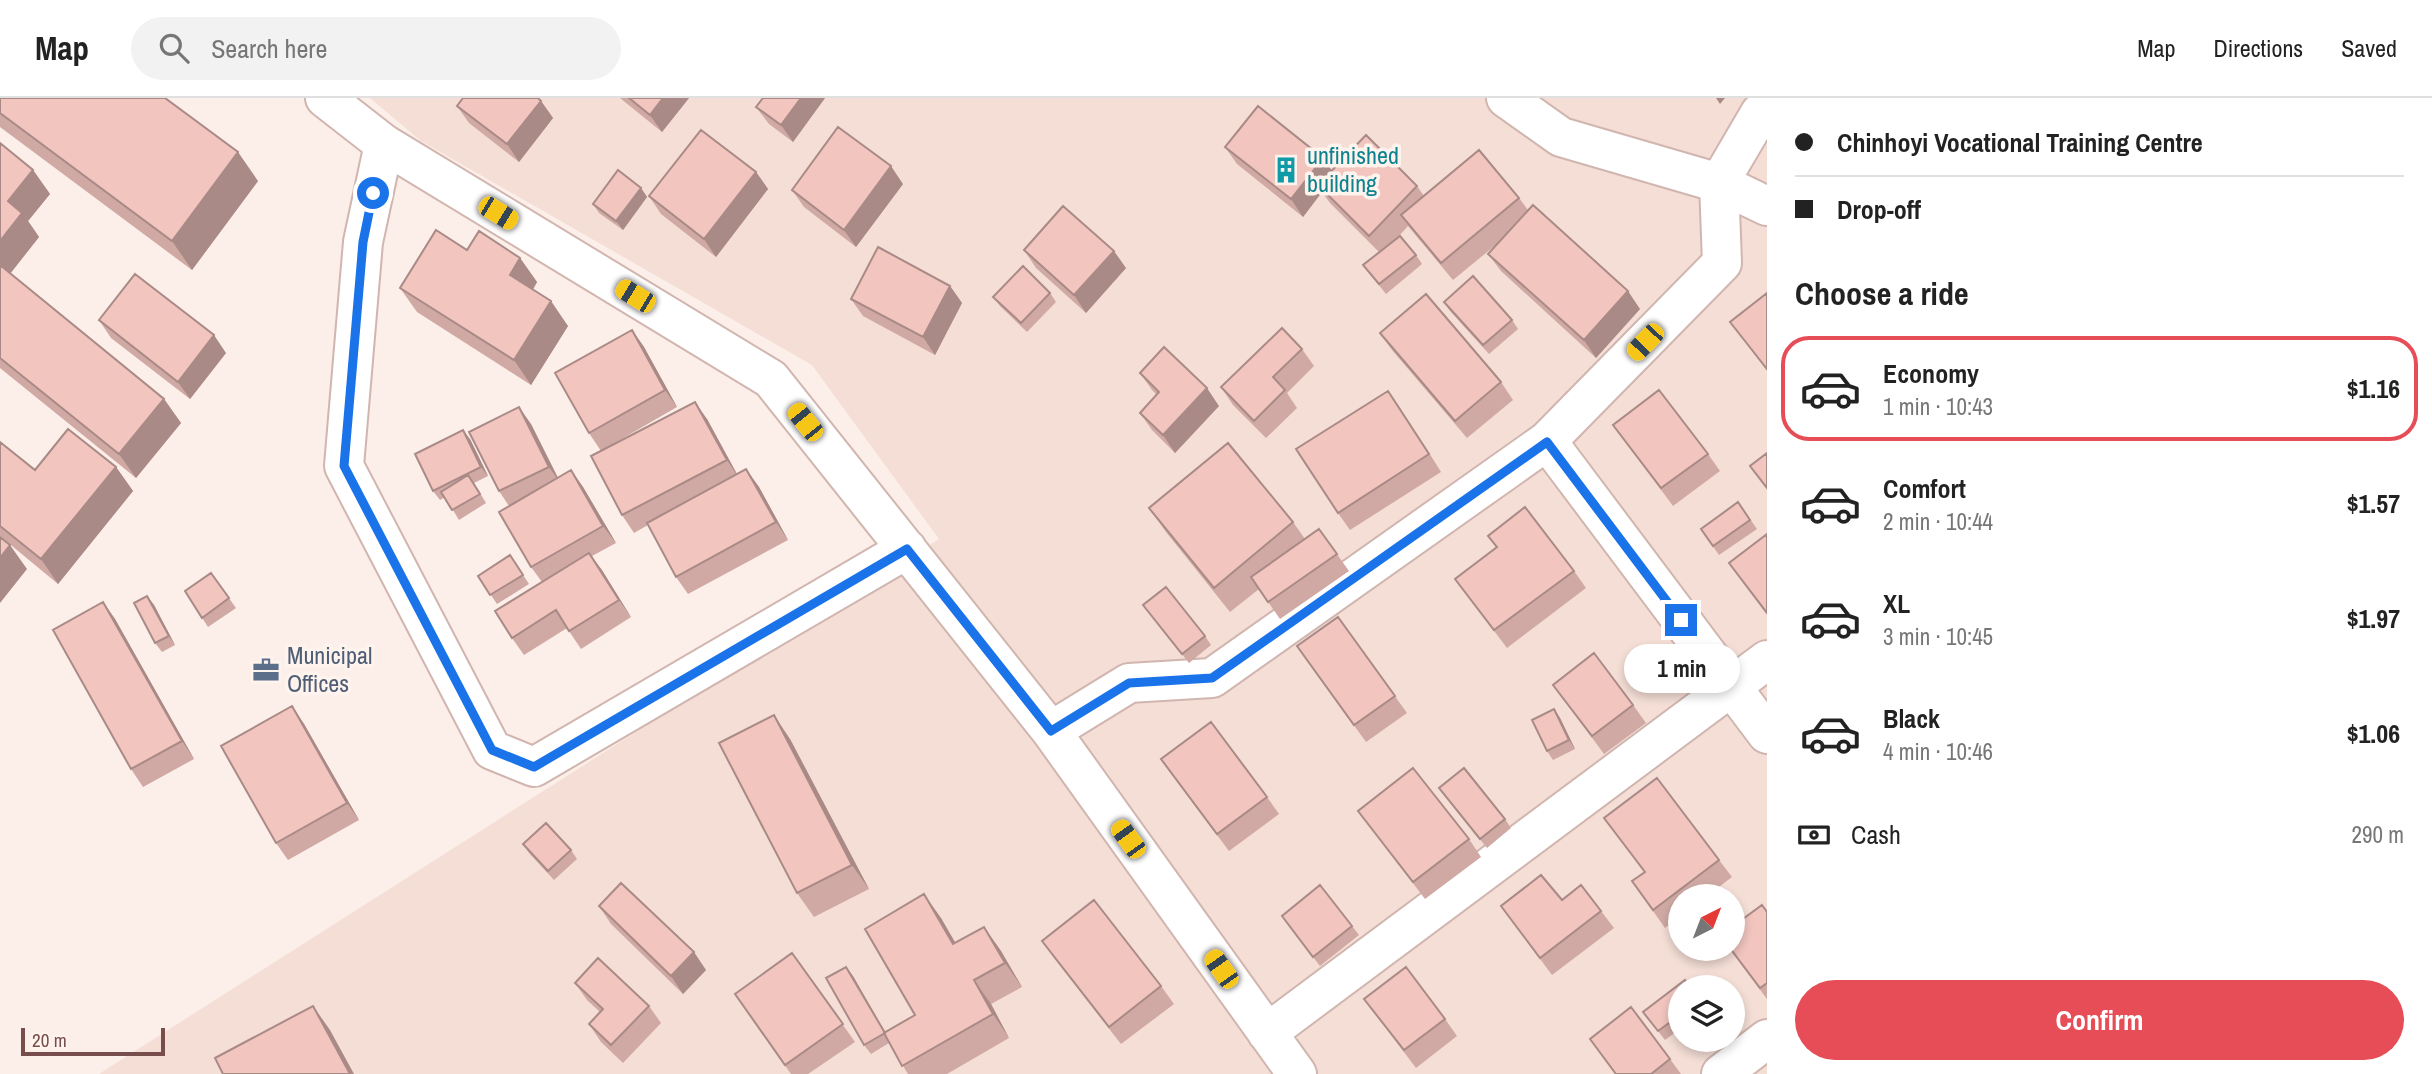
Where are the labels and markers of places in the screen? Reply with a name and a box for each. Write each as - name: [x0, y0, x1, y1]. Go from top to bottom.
- place label: unfinished building: [1307, 139, 1399, 199]
- building icon: unfinished building: [1271, 155, 1301, 185]
- place label: Municipal Offices: [287, 639, 372, 699]
- office icon: Municipal Offices: [251, 655, 281, 685]

